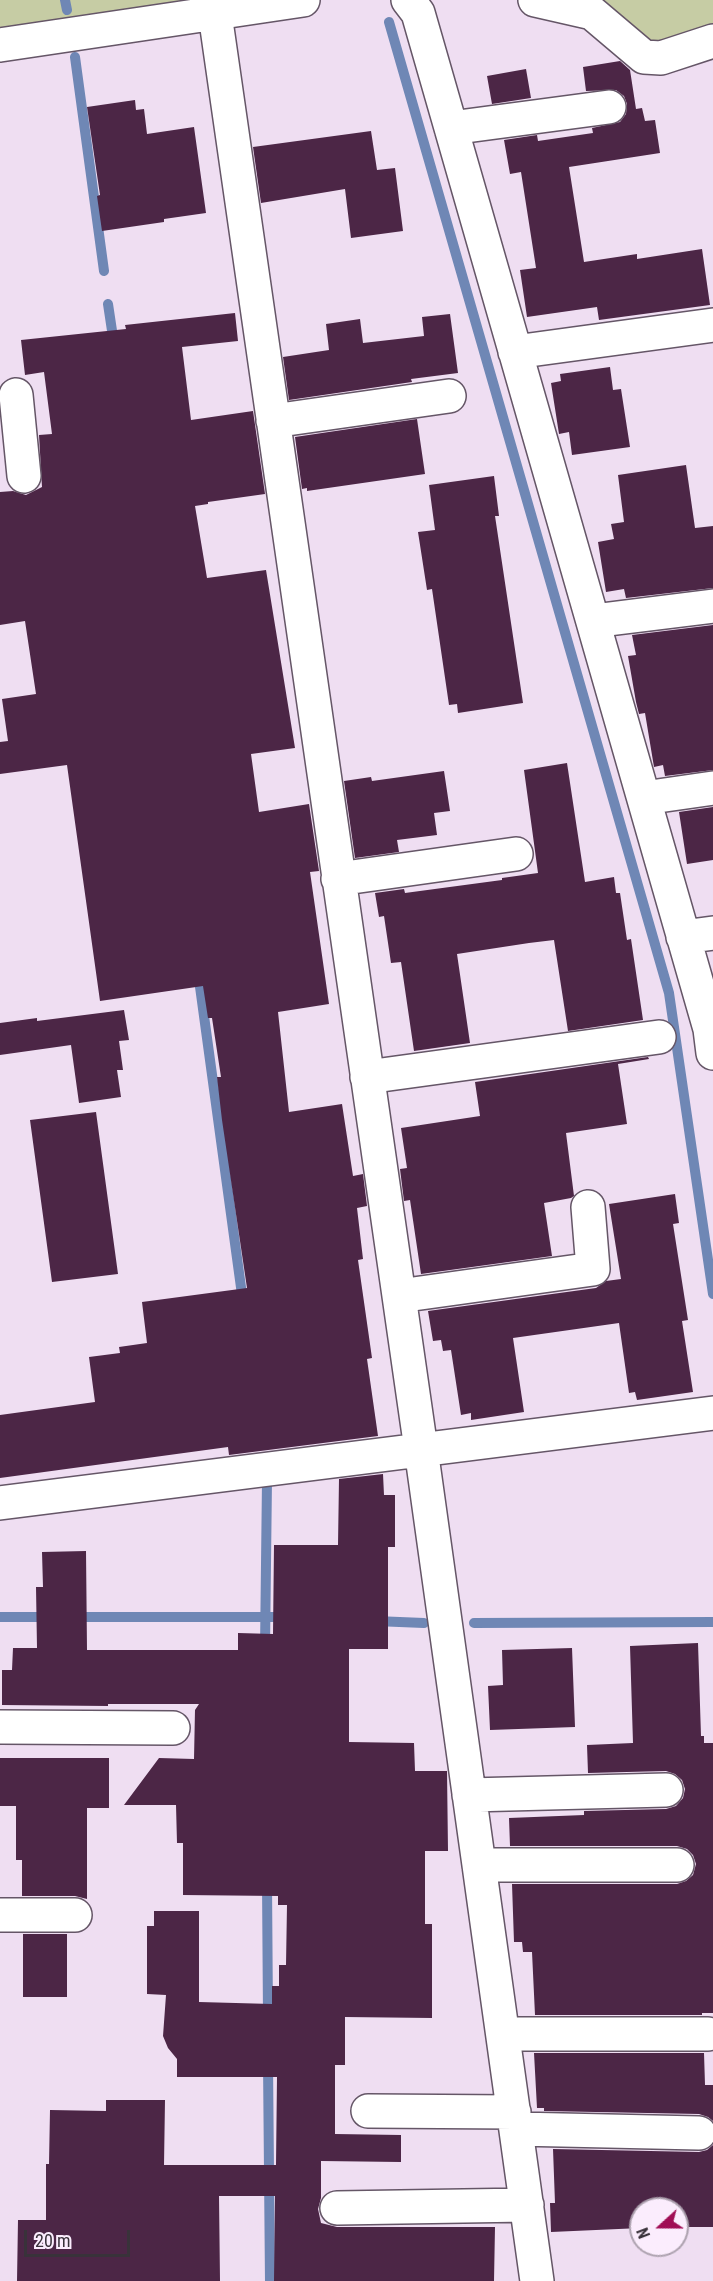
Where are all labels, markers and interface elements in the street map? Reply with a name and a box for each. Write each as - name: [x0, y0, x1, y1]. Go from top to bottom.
- north arrow: [629, 2197, 689, 2257]
- scale bar: [27, 2218, 134, 2256]
- text: N: [633, 2225, 654, 2241]
- text: 20 m: [35, 2230, 70, 2251]

